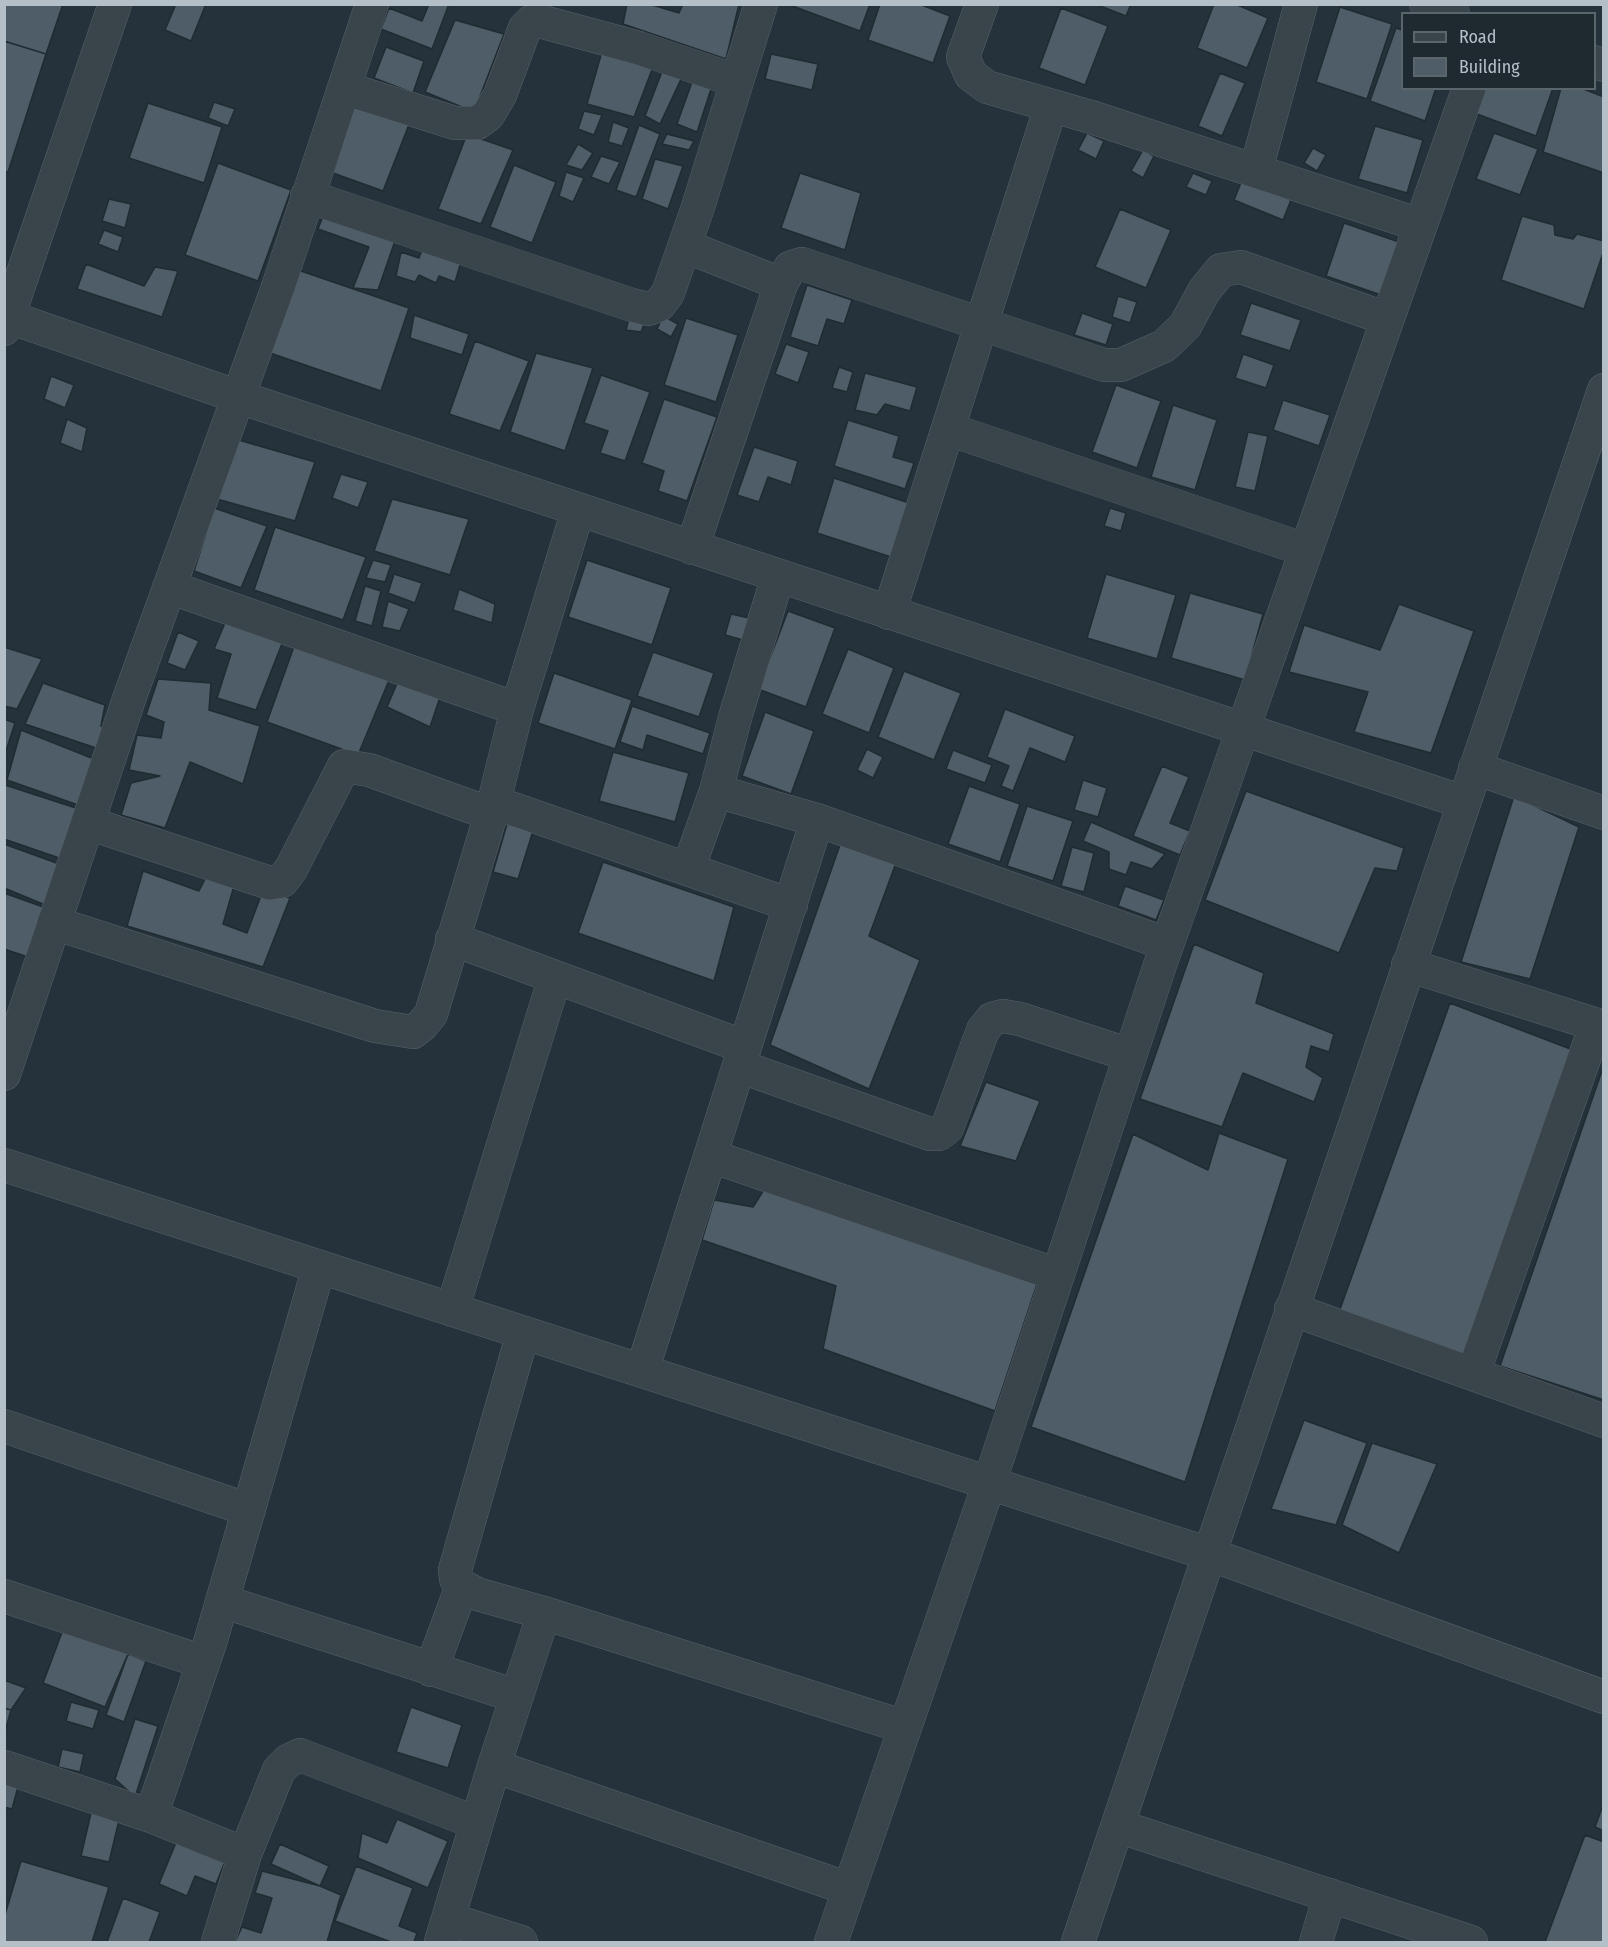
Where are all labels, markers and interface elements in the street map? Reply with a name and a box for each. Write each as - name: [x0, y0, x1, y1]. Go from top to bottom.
- legend: [1401, 12, 1596, 90]
- text: Road: [1459, 26, 1496, 48]
- text: Building: [1459, 56, 1520, 78]

